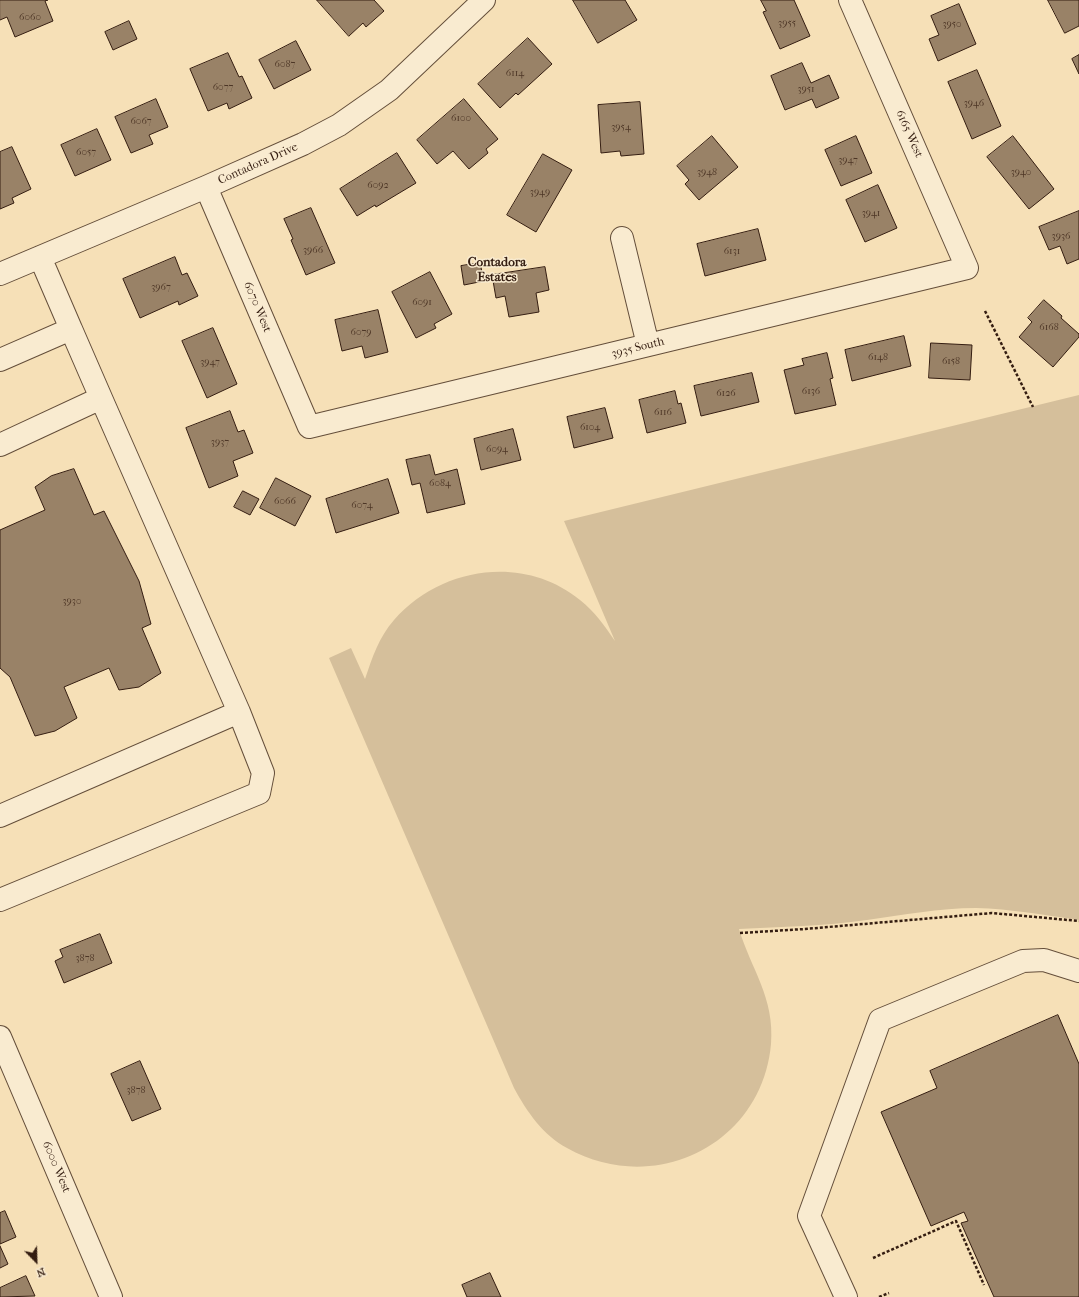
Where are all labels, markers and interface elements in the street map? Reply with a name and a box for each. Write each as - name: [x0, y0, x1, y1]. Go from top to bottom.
- house number: 6060: [19, 12, 41, 24]
- house number: 3955: [778, 18, 796, 30]
- house number: 3950: [942, 19, 962, 31]
- house number: 6087: [275, 59, 295, 71]
- house number: 6114: [506, 68, 524, 80]
- house number: 6077: [213, 82, 233, 94]
- house number: 3951: [797, 84, 815, 96]
- house number: 3946: [964, 98, 984, 110]
- street label: 6165 West: [892, 108, 926, 160]
- house number: 6100: [451, 113, 471, 125]
- house number: 6067: [130, 116, 152, 128]
- house number: 3954: [611, 122, 631, 134]
- street label: Contadora Drive: [216, 140, 300, 188]
- house number: 6057: [76, 147, 96, 159]
- house number: 3947: [838, 155, 858, 167]
- house number: 3948: [697, 167, 717, 179]
- house number: 3940: [1011, 167, 1031, 179]
- house number: 6092: [367, 180, 389, 192]
- house number: 3949: [530, 187, 550, 199]
- house number: 3941: [862, 208, 880, 220]
- house number: 3936: [1052, 231, 1070, 243]
- house number: 3966: [303, 245, 323, 257]
- house number: 6131: [724, 246, 740, 258]
- district label: Contadora Estates: [468, 255, 526, 286]
- street label: 6070 West: [240, 279, 274, 335]
- house number: 3967: [151, 282, 171, 294]
- house number: 6091: [412, 297, 432, 309]
- house number: 6168: [1039, 322, 1059, 334]
- house number: 6079: [350, 327, 372, 339]
- street label: 3935 South: [610, 335, 666, 361]
- house number: 6148: [868, 352, 888, 364]
- house number: 6158: [942, 356, 960, 368]
- house number: 3947: [200, 357, 220, 369]
- house number: 6136: [802, 386, 820, 398]
- house number: 6126: [716, 388, 736, 400]
- house number: 6116: [654, 407, 672, 419]
- house number: 6104: [580, 422, 600, 434]
- house number: 3937: [211, 437, 229, 449]
- house number: 6094: [486, 444, 508, 456]
- house number: 6084: [429, 478, 451, 490]
- house number: 6066: [274, 496, 296, 508]
- house number: 6074: [351, 500, 373, 512]
- house number: 3930: [63, 596, 81, 608]
- house number: 3878: [76, 953, 94, 965]
- house number: 3878: [127, 1085, 145, 1097]
- street label: 6000 West: [39, 1139, 73, 1195]
- north arrow: [16, 1241, 56, 1281]
- text: N: [35, 1265, 47, 1280]

